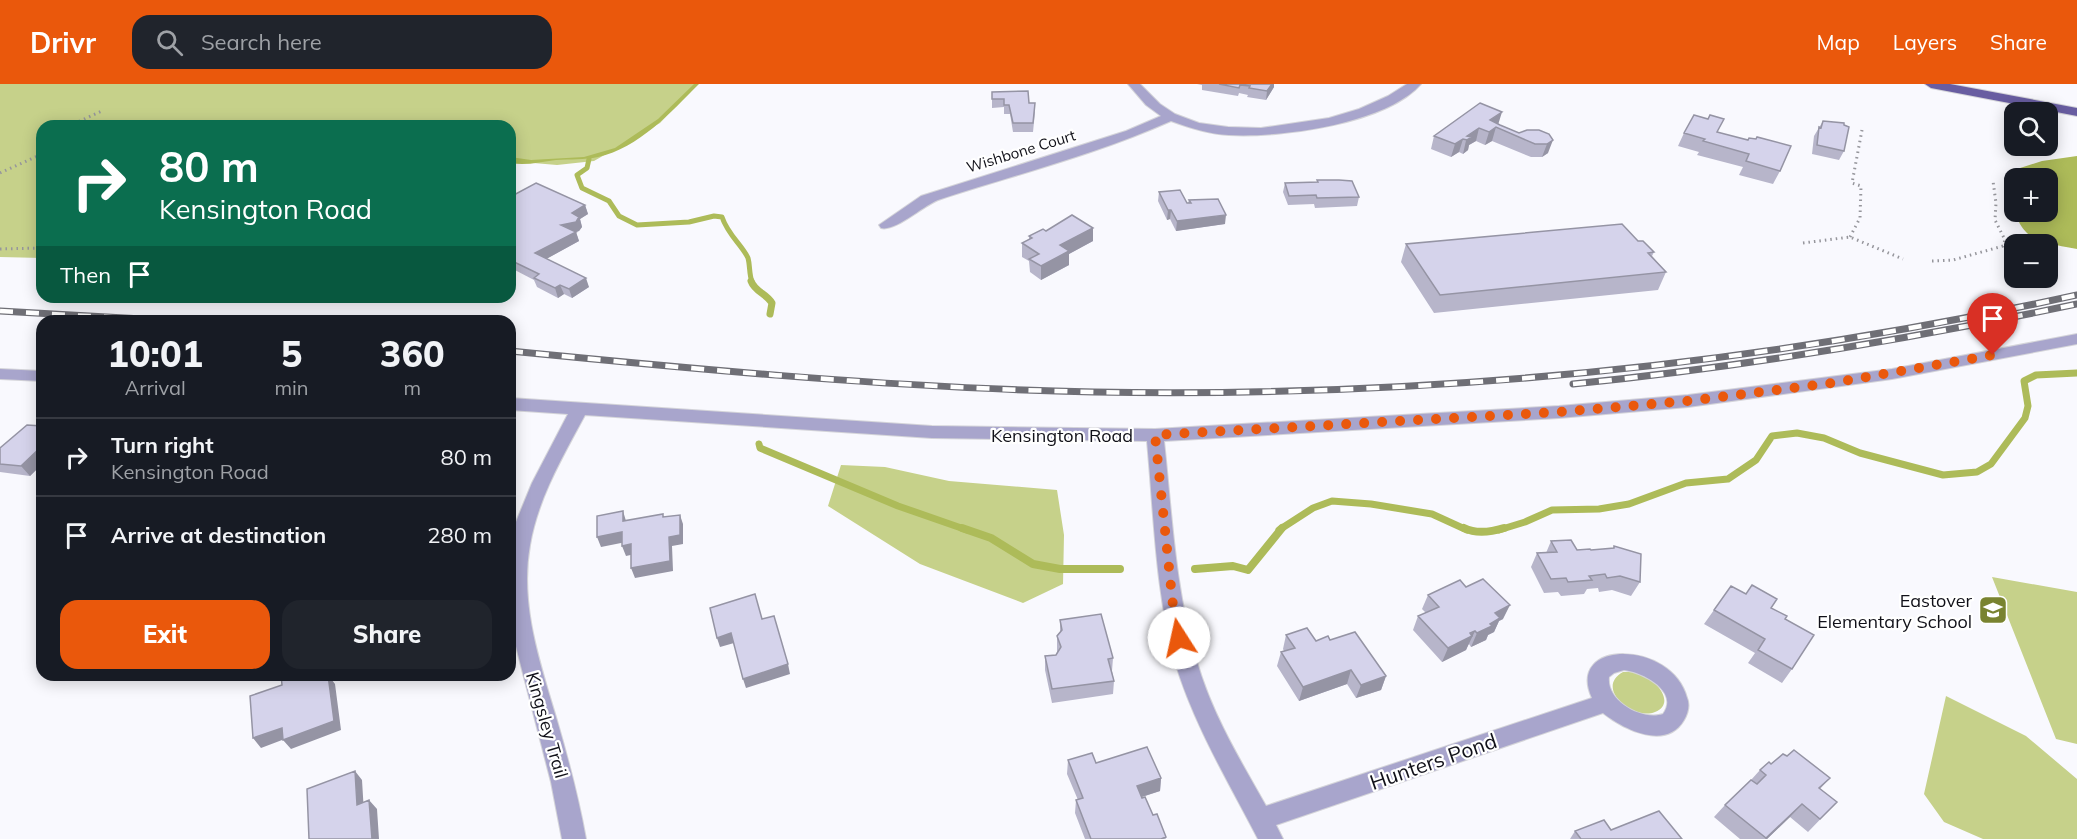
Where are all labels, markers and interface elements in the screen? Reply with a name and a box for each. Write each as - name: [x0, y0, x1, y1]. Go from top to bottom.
- search box: [132, 15, 552, 69]
- text: Drivr: [30, 25, 96, 60]
- icon: search: [153, 26, 186, 59]
- text: Search here: [201, 28, 322, 56]
- text: Map: [1817, 29, 1860, 55]
- text: Layers: [1893, 29, 1957, 55]
- text: Share: [1990, 29, 2047, 55]
- map controls: [2004, 102, 2058, 288]
- button: search: [2004, 102, 2058, 156]
- street label: Wishbone Court: [964, 125, 1078, 177]
- text: 80 m: [159, 140, 259, 193]
- icon: right: [60, 144, 138, 222]
- button: +: [2004, 168, 2058, 222]
- text: Kensington Road: [159, 192, 372, 226]
- button: −: [2004, 234, 2058, 288]
- icon: arrive: [123, 258, 156, 291]
- text: Then: [60, 261, 111, 289]
- pin: [1967, 293, 2018, 355]
- icon: arrive: [1976, 302, 2009, 335]
- text: 10:01: [107, 331, 203, 376]
- text: 5: [281, 331, 302, 376]
- text: 360: [380, 331, 445, 376]
- text: Arrival: [125, 375, 186, 400]
- text: min: [274, 375, 309, 400]
- text: m: [403, 375, 421, 400]
- street label: Kensington Road: [991, 424, 1133, 447]
- text: Turn right: [111, 431, 214, 459]
- icon: right: [60, 441, 93, 474]
- text: 80 m: [441, 443, 492, 471]
- text: Kensington Road: [111, 459, 269, 484]
- icon: arrive: [60, 519, 93, 552]
- text: Arrive at destination: [111, 521, 326, 549]
- text: 280 m: [427, 521, 492, 549]
- place label: Eastover Elementary School: [1817, 589, 1972, 633]
- school or university icon: Eastover Elementary School: [1977, 594, 2009, 626]
- button: Exit: [60, 600, 270, 669]
- button: Share: [282, 600, 492, 669]
- position arrow: [1147, 606, 1211, 670]
- street label: Kingsley Trail: [521, 669, 573, 781]
- street label: Hunters Pond: [1366, 727, 1500, 795]

